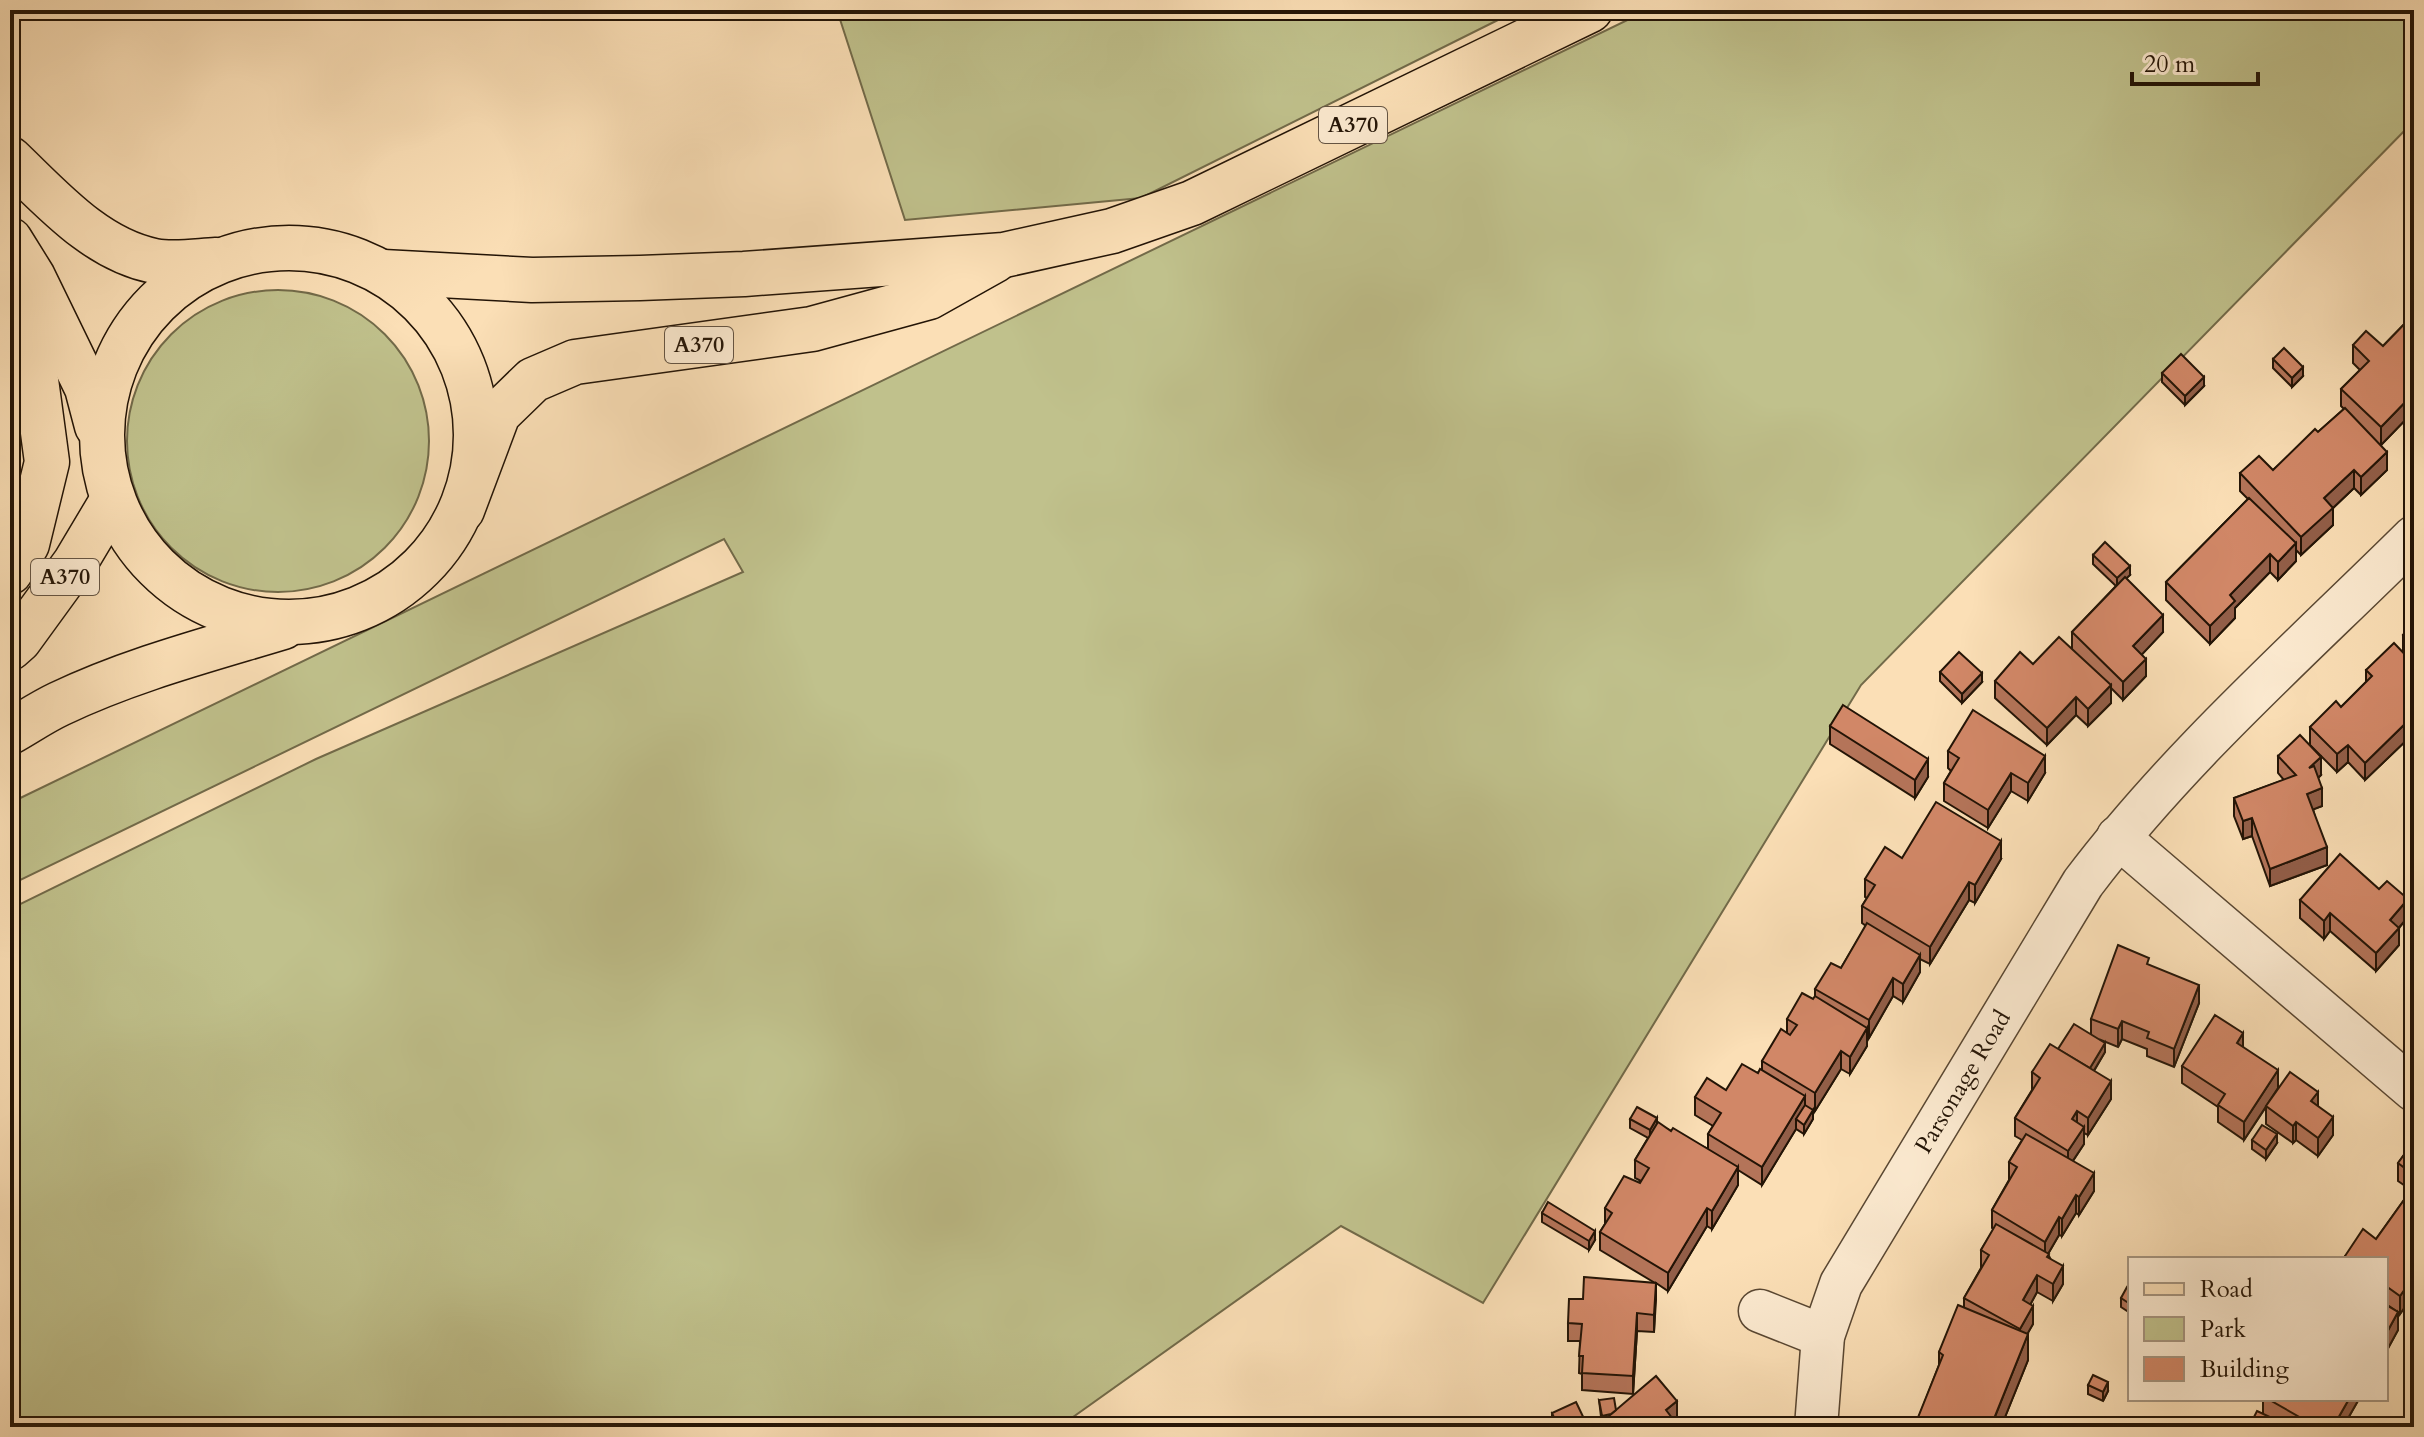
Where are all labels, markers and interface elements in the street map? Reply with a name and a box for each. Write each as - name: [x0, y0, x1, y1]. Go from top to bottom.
- scale bar: [2132, 36, 2258, 86]
- text: 20 m: [2144, 48, 2196, 81]
- road number: A370: [1319, 107, 1387, 143]
- road number: A370: [665, 327, 733, 363]
- road number: A370: [31, 559, 99, 595]
- street label: Parsonage Road: [1907, 1004, 2019, 1160]
- legend: [2128, 1257, 2388, 1401]
- text: Road: [2200, 1273, 2253, 1306]
- text: Park: [2200, 1313, 2246, 1346]
- text: Building: [2200, 1353, 2290, 1386]

